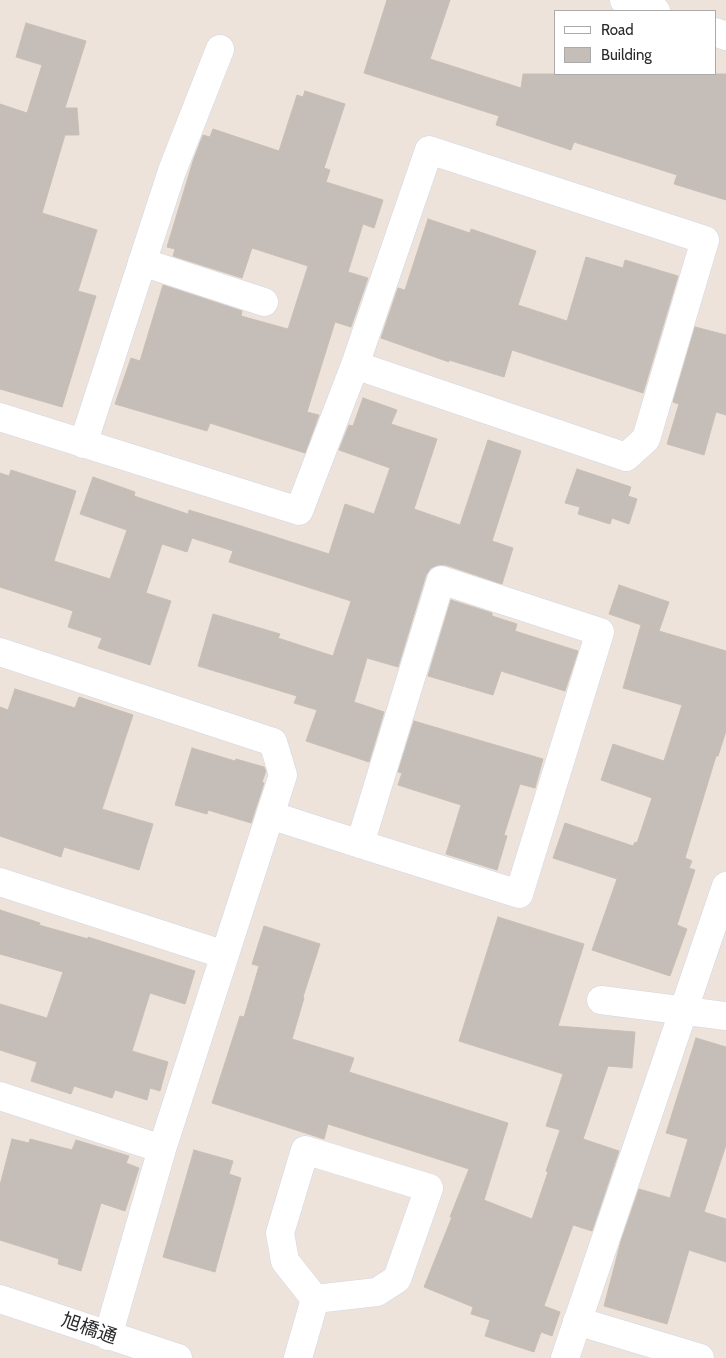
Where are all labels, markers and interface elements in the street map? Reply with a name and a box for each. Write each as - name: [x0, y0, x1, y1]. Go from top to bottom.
- legend: [554, 10, 716, 75]
- text: Road: [601, 21, 634, 39]
- text: Building: [601, 46, 652, 64]
- street label: 旭橋通: [58, 1309, 120, 1349]

